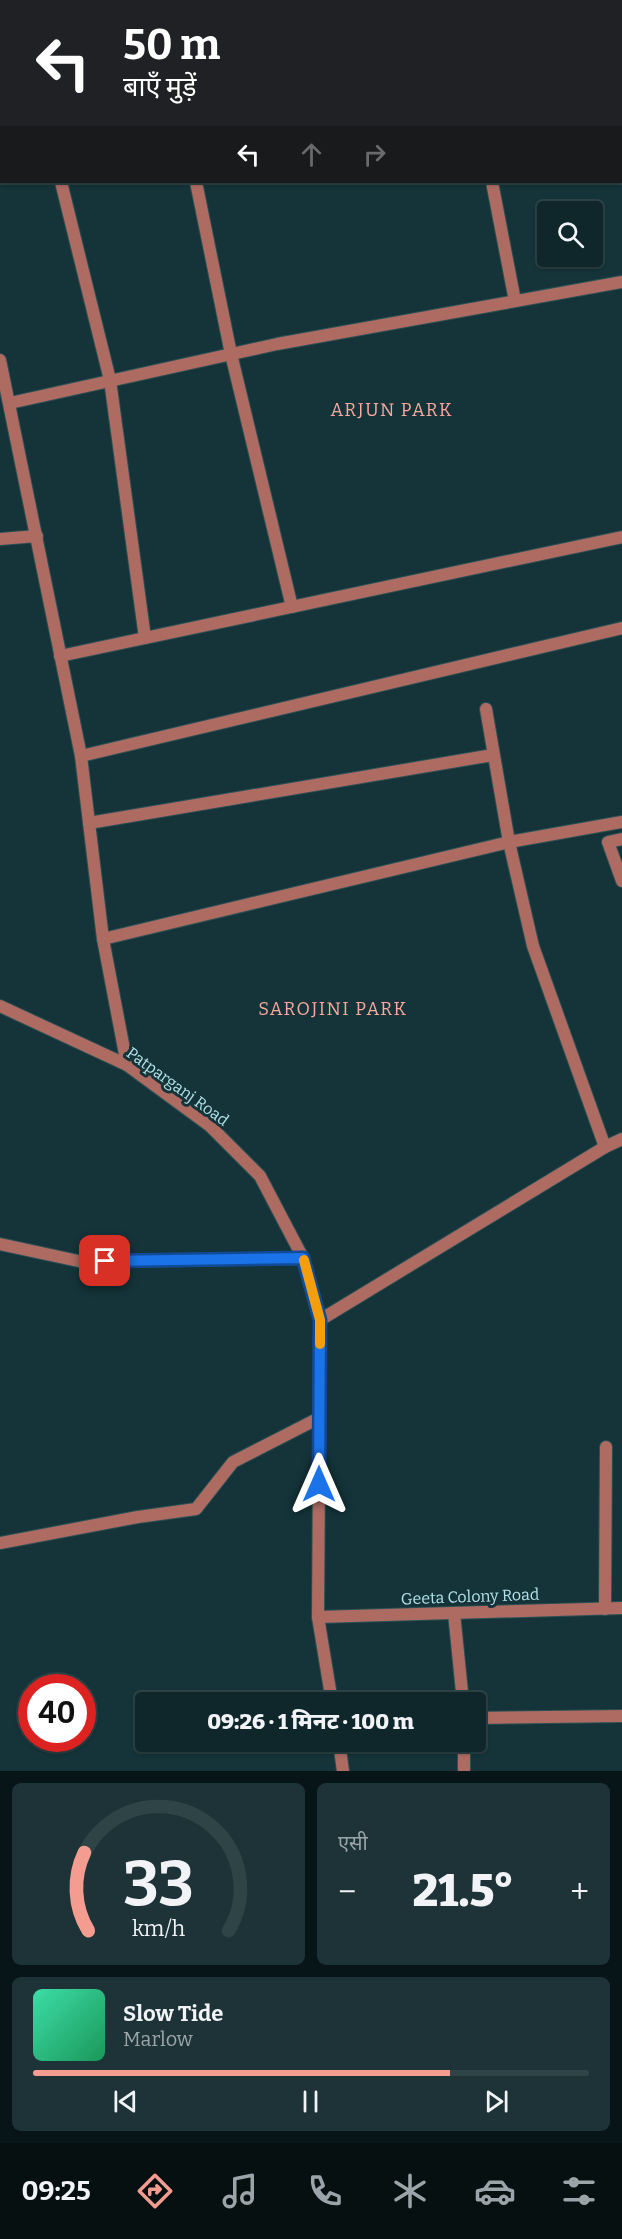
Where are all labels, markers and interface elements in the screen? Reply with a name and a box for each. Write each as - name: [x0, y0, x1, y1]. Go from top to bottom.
- text: 50 m: [123, 20, 220, 70]
- icon: left: [24, 24, 102, 102]
- text: बाएँ मुड़ें: [123, 71, 196, 103]
- icon: left: [232, 138, 265, 171]
- icon: ahead: [295, 138, 328, 171]
- icon: right: [358, 138, 391, 171]
- map controls: [537, 201, 603, 267]
- button: search: [537, 201, 603, 267]
- district label: ARJUN PARK: [331, 399, 453, 421]
- district label: SAROJINI PARK: [258, 998, 408, 1020]
- street label: Patparganj Road: [123, 1043, 233, 1130]
- pin: [79, 1235, 130, 1286]
- icon: arrive: [88, 1244, 121, 1277]
- position arrow: [287, 1452, 351, 1516]
- street label: Geeta Colony Road: [400, 1585, 540, 1608]
- speed limit sign: 40: [18, 1674, 96, 1752]
- text: 09:26 · 1 मिनट · 100 m: [207, 1708, 414, 1735]
- text: एसी: [338, 1831, 368, 1855]
- text: 33: [123, 1847, 194, 1922]
- text: 21.5°: [412, 1864, 514, 1918]
- text: −: [338, 1872, 356, 1912]
- text: +: [570, 1872, 589, 1912]
- text: km/h: [132, 1916, 185, 1942]
- text: Slow Tide: [123, 2000, 223, 2027]
- text: Marlow: [123, 2027, 193, 2051]
- icon: previous: [109, 2085, 142, 2118]
- icon: pause: [294, 2085, 327, 2118]
- icon: next: [480, 2085, 513, 2118]
- icon: directions: [134, 2170, 176, 2212]
- icon: music: [219, 2170, 261, 2212]
- icon: phone: [304, 2170, 346, 2212]
- icon: climate: [389, 2170, 431, 2212]
- icon: car: [474, 2170, 516, 2212]
- icon: filters: [558, 2170, 600, 2212]
- text: 09:25: [21, 2175, 91, 2207]

